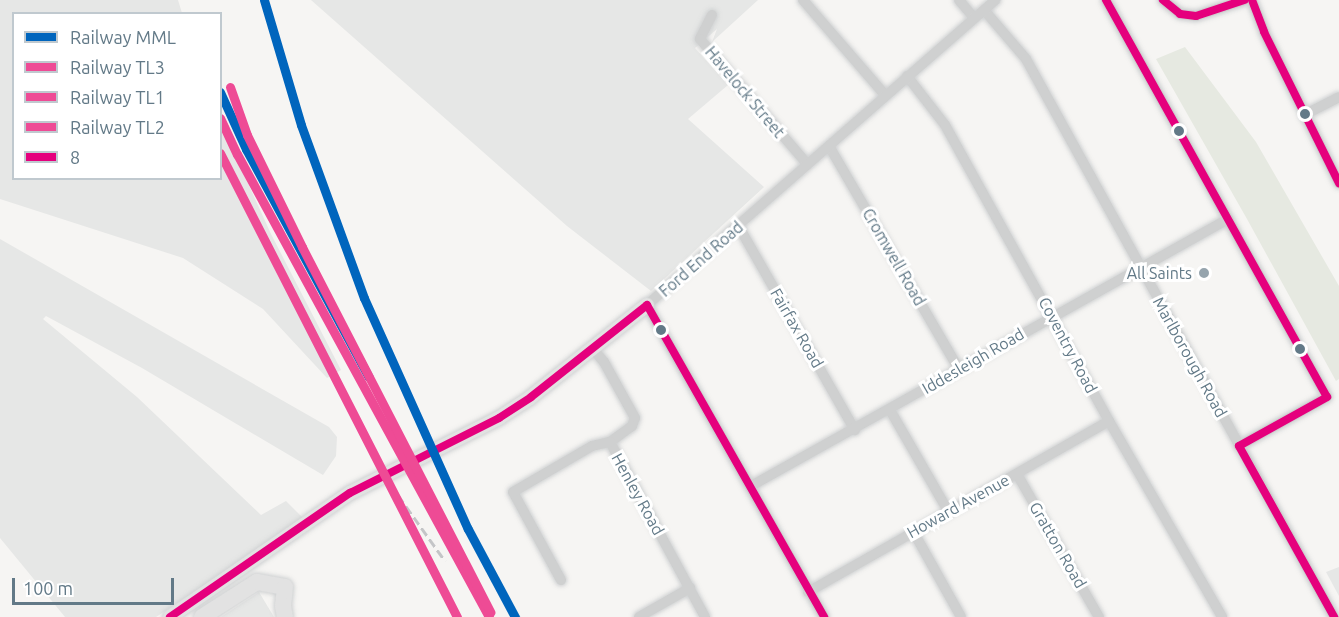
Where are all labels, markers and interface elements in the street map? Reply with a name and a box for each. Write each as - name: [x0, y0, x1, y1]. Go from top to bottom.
- legend: [12, 12, 222, 180]
- text: Railway MML: [70, 27, 176, 47]
- street label: Havelock Street: [701, 42, 789, 142]
- text: Railway TL3: [70, 57, 165, 77]
- text: Railway TL1: [70, 87, 165, 107]
- unlabelled marker: [1299, 108, 1311, 120]
- text: Railway TL2: [70, 117, 165, 137]
- unlabelled marker: [1173, 125, 1185, 137]
- text: 8: [70, 147, 80, 167]
- street label: Cromwell Road: [858, 205, 930, 309]
- street label: Ford End Road: [655, 217, 747, 301]
- place label: All Saints: [1127, 263, 1192, 283]
- marker: All Saints: [1197, 266, 1211, 280]
- street label: Fairfax Road: [766, 285, 828, 371]
- street label: Coventry Road: [1035, 294, 1101, 396]
- street label: Marlborough Road: [1149, 294, 1231, 420]
- unlabelled marker: [655, 324, 667, 336]
- street label: Iddesleigh Road: [919, 324, 1027, 398]
- unlabelled marker: [1294, 343, 1306, 355]
- street label: Henley Road: [608, 450, 668, 538]
- street label: Howard Avenue: [903, 470, 1013, 542]
- street label: Gratton Road: [1026, 498, 1090, 592]
- scale bar: [15, 566, 177, 604]
- text: 100 m: [23, 578, 73, 598]

